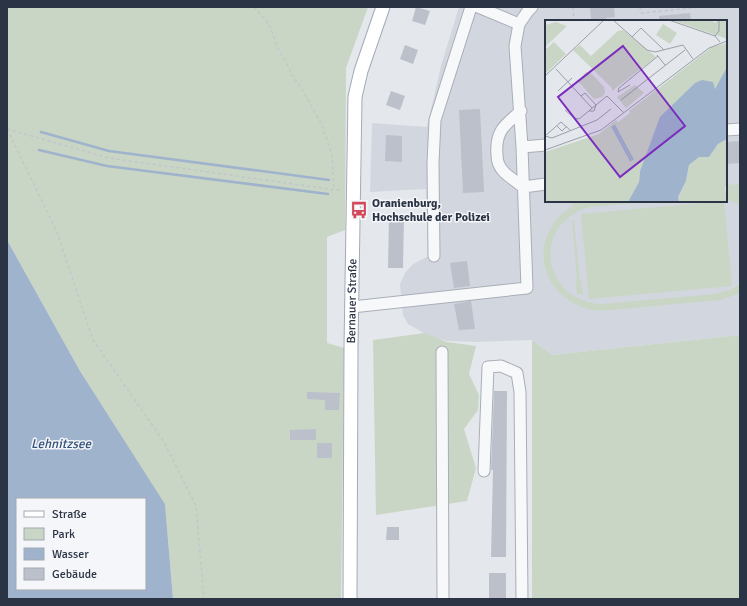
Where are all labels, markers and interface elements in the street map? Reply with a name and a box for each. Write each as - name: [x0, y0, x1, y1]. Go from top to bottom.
- inset map: [545, 20, 727, 202]
- place label: Oranienburg, Hochschule der Polizei: [372, 196, 490, 225]
- bus stop icon: Oranienburg, Hochschule der Polizei: [349, 200, 369, 220]
- street label: Bernauer Straße: [344, 258, 360, 344]
- water label: Lehnitzsee: [31, 436, 92, 452]
- legend: [16, 498, 146, 590]
- text: Straße: [52, 507, 87, 522]
- text: Park: [52, 527, 75, 542]
- text: Wasser: [52, 547, 89, 562]
- text: Gebäude: [52, 567, 97, 582]

